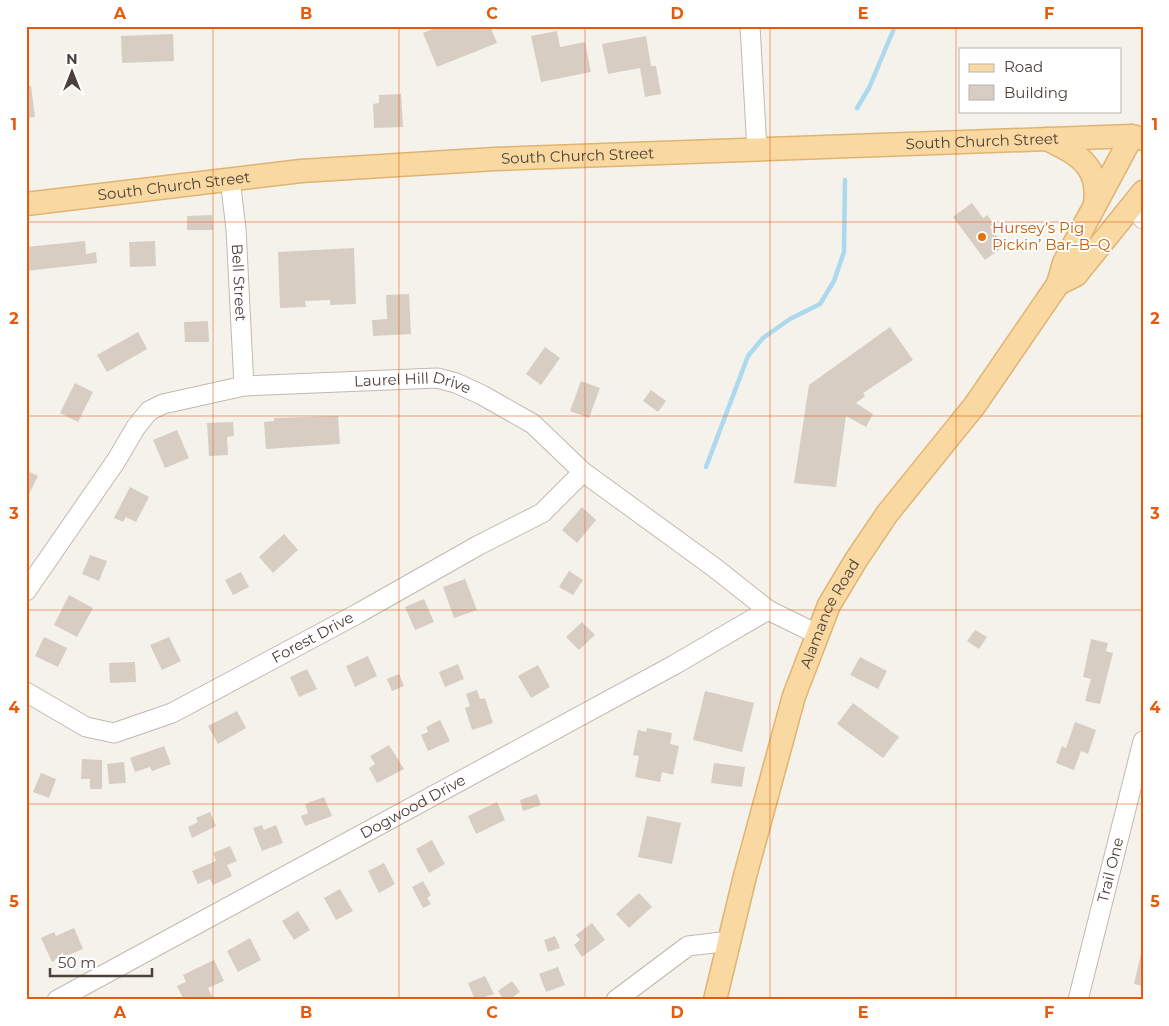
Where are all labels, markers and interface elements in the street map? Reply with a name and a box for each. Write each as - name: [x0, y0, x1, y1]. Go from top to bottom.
- text: A: [113, 4, 127, 23]
- text: B: [300, 4, 312, 23]
- text: C: [486, 4, 498, 23]
- text: D: [670, 4, 684, 23]
- text: E: [858, 4, 868, 23]
- text: F: [1044, 4, 1054, 23]
- north arrow: [48, 48, 98, 98]
- legend: [959, 48, 1122, 112]
- text: N: [66, 50, 78, 68]
- text: Road: [1004, 57, 1043, 76]
- text: Building: [1004, 83, 1068, 102]
- text: 1: [11, 115, 17, 134]
- text: 1: [1152, 115, 1158, 134]
- street label: South Church Street: [905, 129, 1059, 153]
- street label: South Church Street: [501, 143, 655, 168]
- street label: South Church Street: [97, 167, 251, 204]
- place label: Hursey’s Pig Pickin’ Bar–B–Q: [992, 218, 1111, 254]
- marker: Hursey’s Pig Pickin’ Bar–B–Q: [976, 231, 988, 243]
- street label: Bell Street: [228, 243, 251, 322]
- text: 2: [9, 309, 19, 328]
- text: 2: [1150, 309, 1160, 328]
- street label: Laurel Hill Drive: [354, 367, 474, 398]
- text: 3: [8, 504, 19, 523]
- text: 3: [1149, 504, 1160, 523]
- street label: Alamance Road: [796, 555, 863, 671]
- street label: Forest Drive: [268, 608, 357, 667]
- text: 4: [8, 698, 20, 717]
- text: 4: [1149, 698, 1161, 717]
- street label: Dogwood Drive: [357, 770, 469, 843]
- street label: Trail One: [1093, 835, 1127, 904]
- text: 5: [9, 892, 19, 911]
- text: 5: [1150, 892, 1160, 911]
- scale bar: [50, 946, 152, 978]
- text: 50 m: [58, 953, 96, 972]
- text: A: [113, 1003, 127, 1022]
- text: B: [300, 1003, 312, 1022]
- text: C: [486, 1003, 498, 1022]
- text: D: [670, 1003, 684, 1022]
- text: E: [858, 1003, 868, 1022]
- text: F: [1044, 1003, 1054, 1022]

